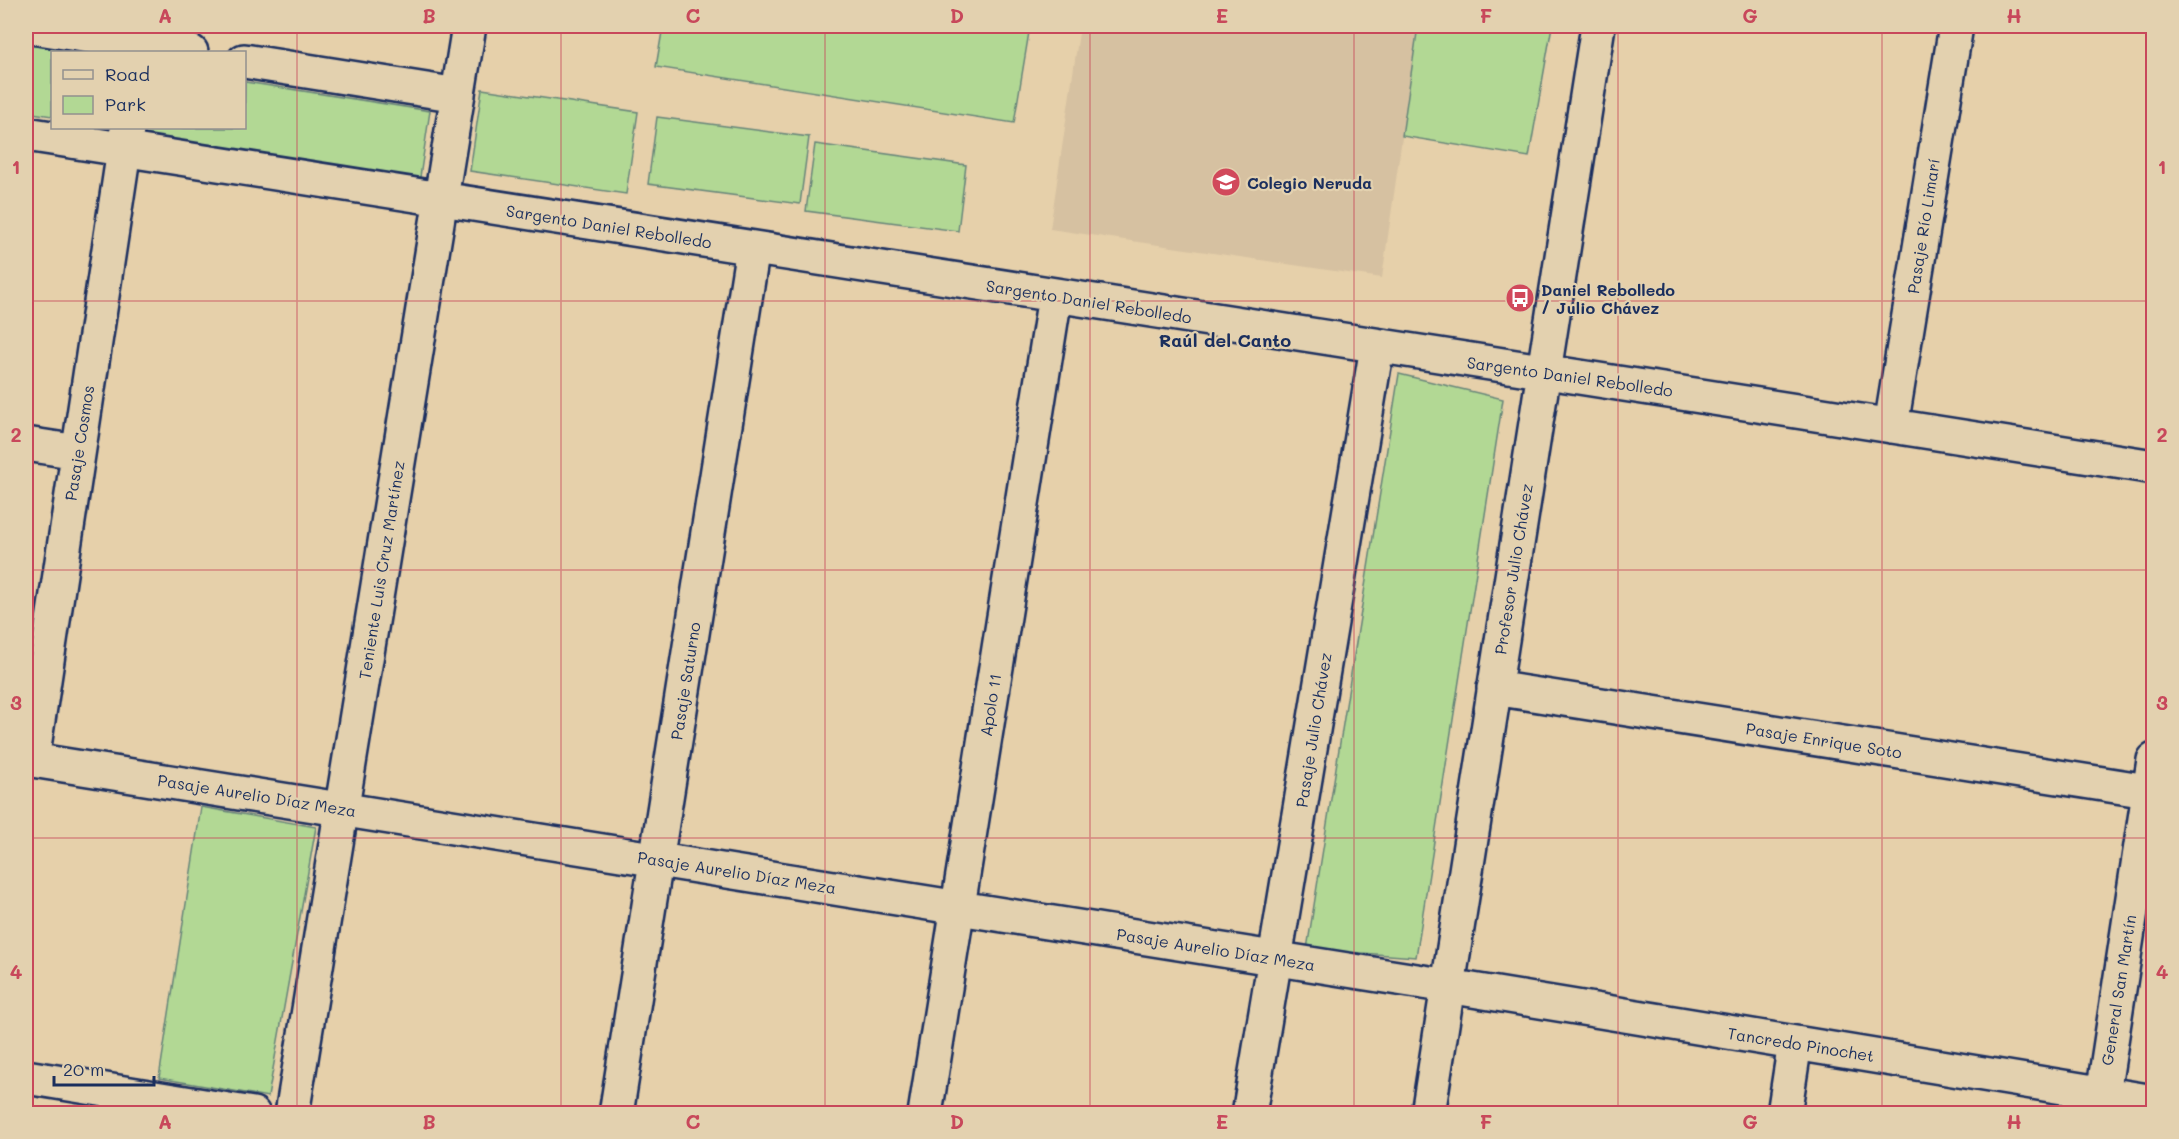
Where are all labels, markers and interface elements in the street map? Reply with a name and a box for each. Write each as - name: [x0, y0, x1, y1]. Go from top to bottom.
- text: A: [158, 2, 172, 28]
- text: B: [422, 2, 436, 28]
- text: C: [686, 2, 701, 28]
- text: D: [950, 2, 964, 28]
- text: E: [1216, 2, 1228, 28]
- text: F: [1480, 2, 1493, 28]
- text: G: [1742, 2, 1758, 28]
- text: H: [2006, 2, 2022, 28]
- legend: [51, 51, 246, 129]
- text: Road: [105, 62, 150, 86]
- text: Park: [105, 92, 146, 116]
- text: 1: [12, 153, 20, 179]
- text: 1: [2158, 153, 2166, 179]
- street label: Pasaje Río Limarí: [1902, 157, 1944, 295]
- school or university icon: Colegio Neruda: [1210, 166, 1242, 198]
- place label: Colegio Neruda: [1247, 172, 1372, 193]
- street label: Sargento Daniel Rebolledo: [505, 199, 713, 253]
- street label: Sargento Daniel Rebolledo: [985, 274, 1193, 328]
- place label: Daniel Rebolledo / Julio Chávez: [1541, 279, 1675, 318]
- bus stop icon: Daniel Rebolledo / Julio Chávez: [1504, 282, 1536, 314]
- district label: Raúl del Canto: [1159, 328, 1291, 352]
- street label: Sargento Daniel Rebolledo: [1466, 351, 1674, 401]
- street label: Pasaje Cosmos: [60, 384, 98, 502]
- text: 2: [10, 421, 22, 447]
- text: 2: [2156, 421, 2168, 447]
- street label: Teniente Luis Cruz Martínez: [353, 459, 409, 681]
- street label: Profesor Julio Chávez: [1489, 482, 1537, 656]
- street label: Pasaje Saturno: [665, 621, 705, 741]
- street label: Pasaje Julio Chávez: [1290, 651, 1336, 809]
- street label: Apolo 11: [975, 672, 1005, 738]
- text: 3: [10, 689, 22, 715]
- text: 3: [2156, 689, 2168, 715]
- street label: Pasaje Enrique Soto: [1744, 717, 1904, 763]
- street label: Pasaje Aurelio Díaz Meza: [156, 769, 358, 821]
- street label: Pasaje Aurelio Díaz Meza: [636, 846, 838, 898]
- street label: General San Martín: [2096, 913, 2140, 1067]
- street label: Pasaje Aurelio Díaz Meza: [1115, 923, 1317, 975]
- text: 4: [10, 958, 23, 984]
- text: 4: [2156, 958, 2169, 984]
- street label: Tancredo Pinochet: [1726, 1022, 1876, 1066]
- scale bar: [54, 1049, 154, 1087]
- text: 20 m: [63, 1057, 104, 1081]
- text: A: [158, 1108, 172, 1134]
- text: B: [422, 1108, 436, 1134]
- text: C: [686, 1108, 701, 1134]
- text: D: [950, 1108, 964, 1134]
- text: E: [1216, 1108, 1228, 1134]
- text: F: [1480, 1108, 1493, 1134]
- text: G: [1742, 1108, 1758, 1134]
- text: H: [2006, 1108, 2022, 1134]

